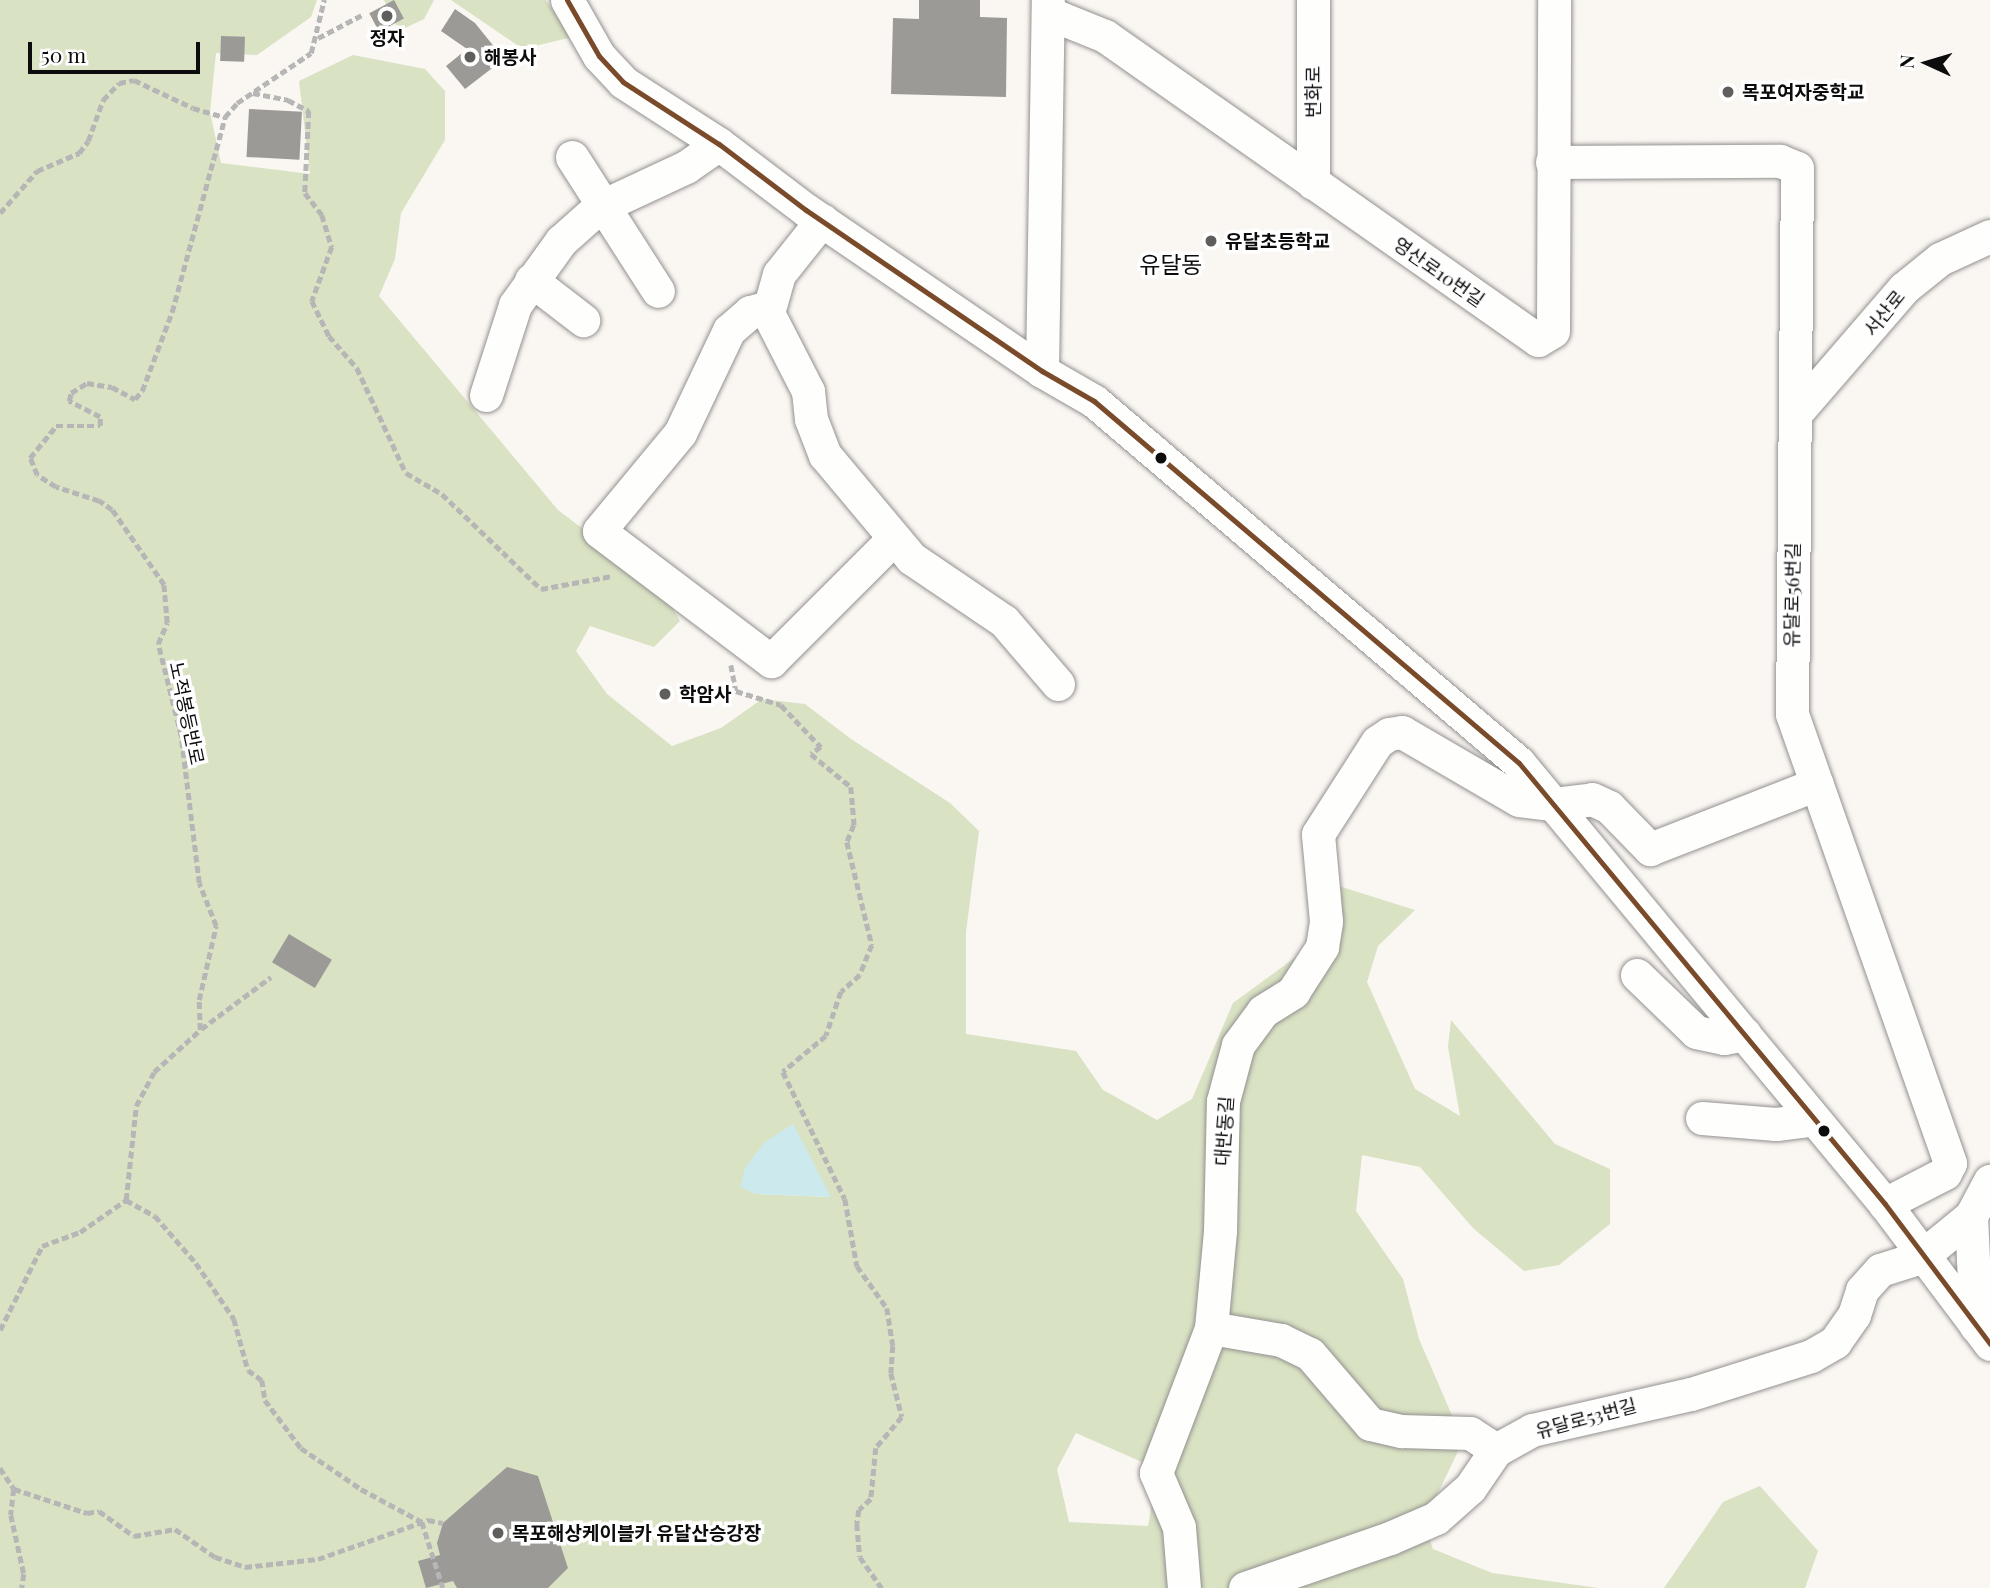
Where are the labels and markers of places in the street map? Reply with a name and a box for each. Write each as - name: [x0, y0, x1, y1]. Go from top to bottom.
- marker: 정자: [379, 8, 395, 24]
- place label: 정자: [370, 27, 404, 49]
- place label: 해봉사: [484, 46, 536, 68]
- marker: 해봉사: [462, 49, 478, 65]
- place label: 목포여자중학교: [1742, 81, 1864, 103]
- marker: 목포여자중학교: [1720, 84, 1736, 100]
- place label: 유달초등학교: [1225, 230, 1330, 252]
- marker: 유달초등학교: [1203, 233, 1219, 249]
- unlabelled marker: [1154, 451, 1168, 465]
- place label: 학암사: [679, 683, 731, 705]
- marker: 학암사: [657, 686, 673, 702]
- unlabelled marker: [1817, 1124, 1831, 1138]
- place label: 목포해상케이블카 유달산승강장: [512, 1522, 761, 1544]
- marker: 목포해상케이블카 유달산승강장: [490, 1525, 506, 1541]

